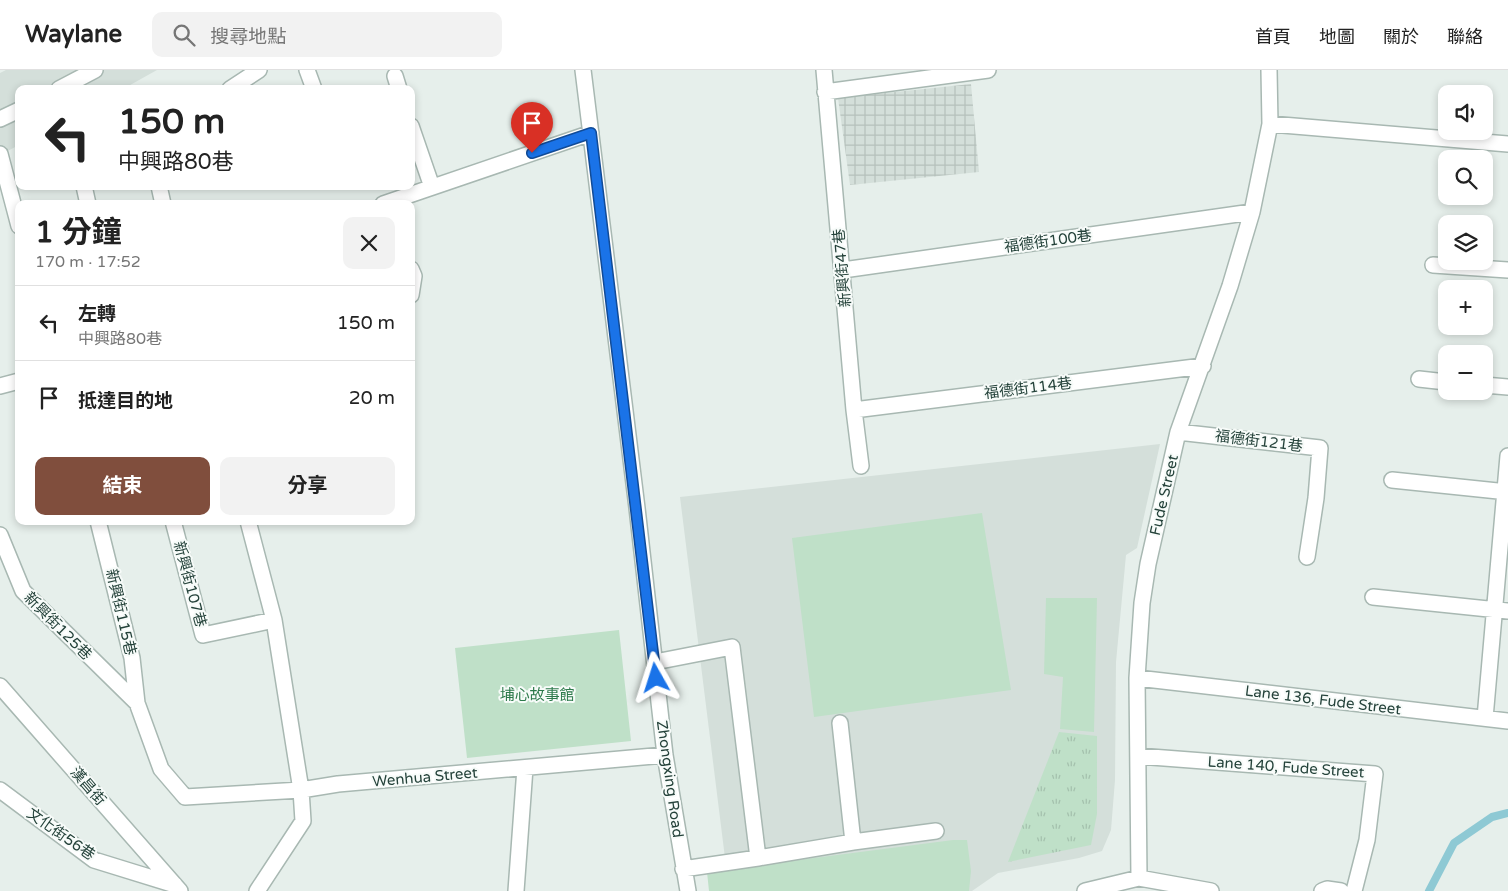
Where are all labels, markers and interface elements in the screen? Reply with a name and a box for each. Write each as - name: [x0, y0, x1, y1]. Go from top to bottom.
- search box: [152, 12, 502, 57]
- text: Waylane: [25, 20, 122, 49]
- icon: search: [170, 21, 198, 49]
- text: 搜尋地點: [210, 26, 286, 48]
- text: 首頁: [1255, 26, 1291, 48]
- text: 地圖: [1319, 26, 1355, 48]
- text: 關於: [1383, 26, 1419, 48]
- text: 聯絡: [1447, 26, 1483, 48]
- map controls: [1438, 85, 1493, 400]
- button: sound: [1438, 85, 1493, 140]
- text: 150 m: [118, 101, 225, 143]
- pin: [511, 102, 553, 153]
- icon: left: [35, 105, 100, 170]
- icon: arrive: [518, 109, 546, 137]
- text: 中興路80巷: [118, 149, 234, 175]
- button: search: [1438, 150, 1493, 205]
- text: 1 分鐘: [35, 214, 122, 251]
- button: layers: [1438, 215, 1493, 270]
- button: close: [343, 217, 395, 269]
- street label: 福德街100巷: [1003, 226, 1093, 256]
- street label: 新興街47巷: [830, 228, 854, 308]
- text: 170 m · 17:52: [35, 252, 141, 272]
- button: +: [1438, 280, 1493, 335]
- text: 左轉: [78, 303, 116, 325]
- icon: left: [35, 309, 63, 337]
- text: 150 m: [337, 312, 395, 334]
- text: 中興路80巷: [78, 329, 162, 349]
- button: −: [1438, 345, 1493, 400]
- street label: 福德街114巷: [983, 374, 1073, 402]
- icon: arrive: [35, 384, 63, 412]
- text: 20 m: [349, 387, 395, 409]
- text: 抵達目的地: [78, 390, 173, 412]
- street label: 福德街121巷: [1214, 427, 1304, 455]
- street label: Fude Street: [1146, 453, 1182, 537]
- button: 結束: [35, 457, 210, 515]
- button: 分享: [220, 457, 395, 515]
- street label: 新興街107巷: [170, 539, 210, 629]
- street label: 新興街115巷: [102, 567, 140, 657]
- street label: 新興街125巷: [20, 588, 96, 664]
- position arrow: [629, 651, 681, 703]
- street label: Lane 136, Fude Street: [1244, 681, 1402, 719]
- park label: 埔心故事館: [499, 686, 575, 704]
- street label: Zhongxing Road: [653, 719, 687, 839]
- street label: Lane 140, Fude Street: [1207, 753, 1365, 781]
- street label: 漢昌街: [66, 763, 110, 809]
- street label: Wenhua Street: [372, 763, 479, 791]
- street label: 文化街56巷: [24, 804, 98, 864]

